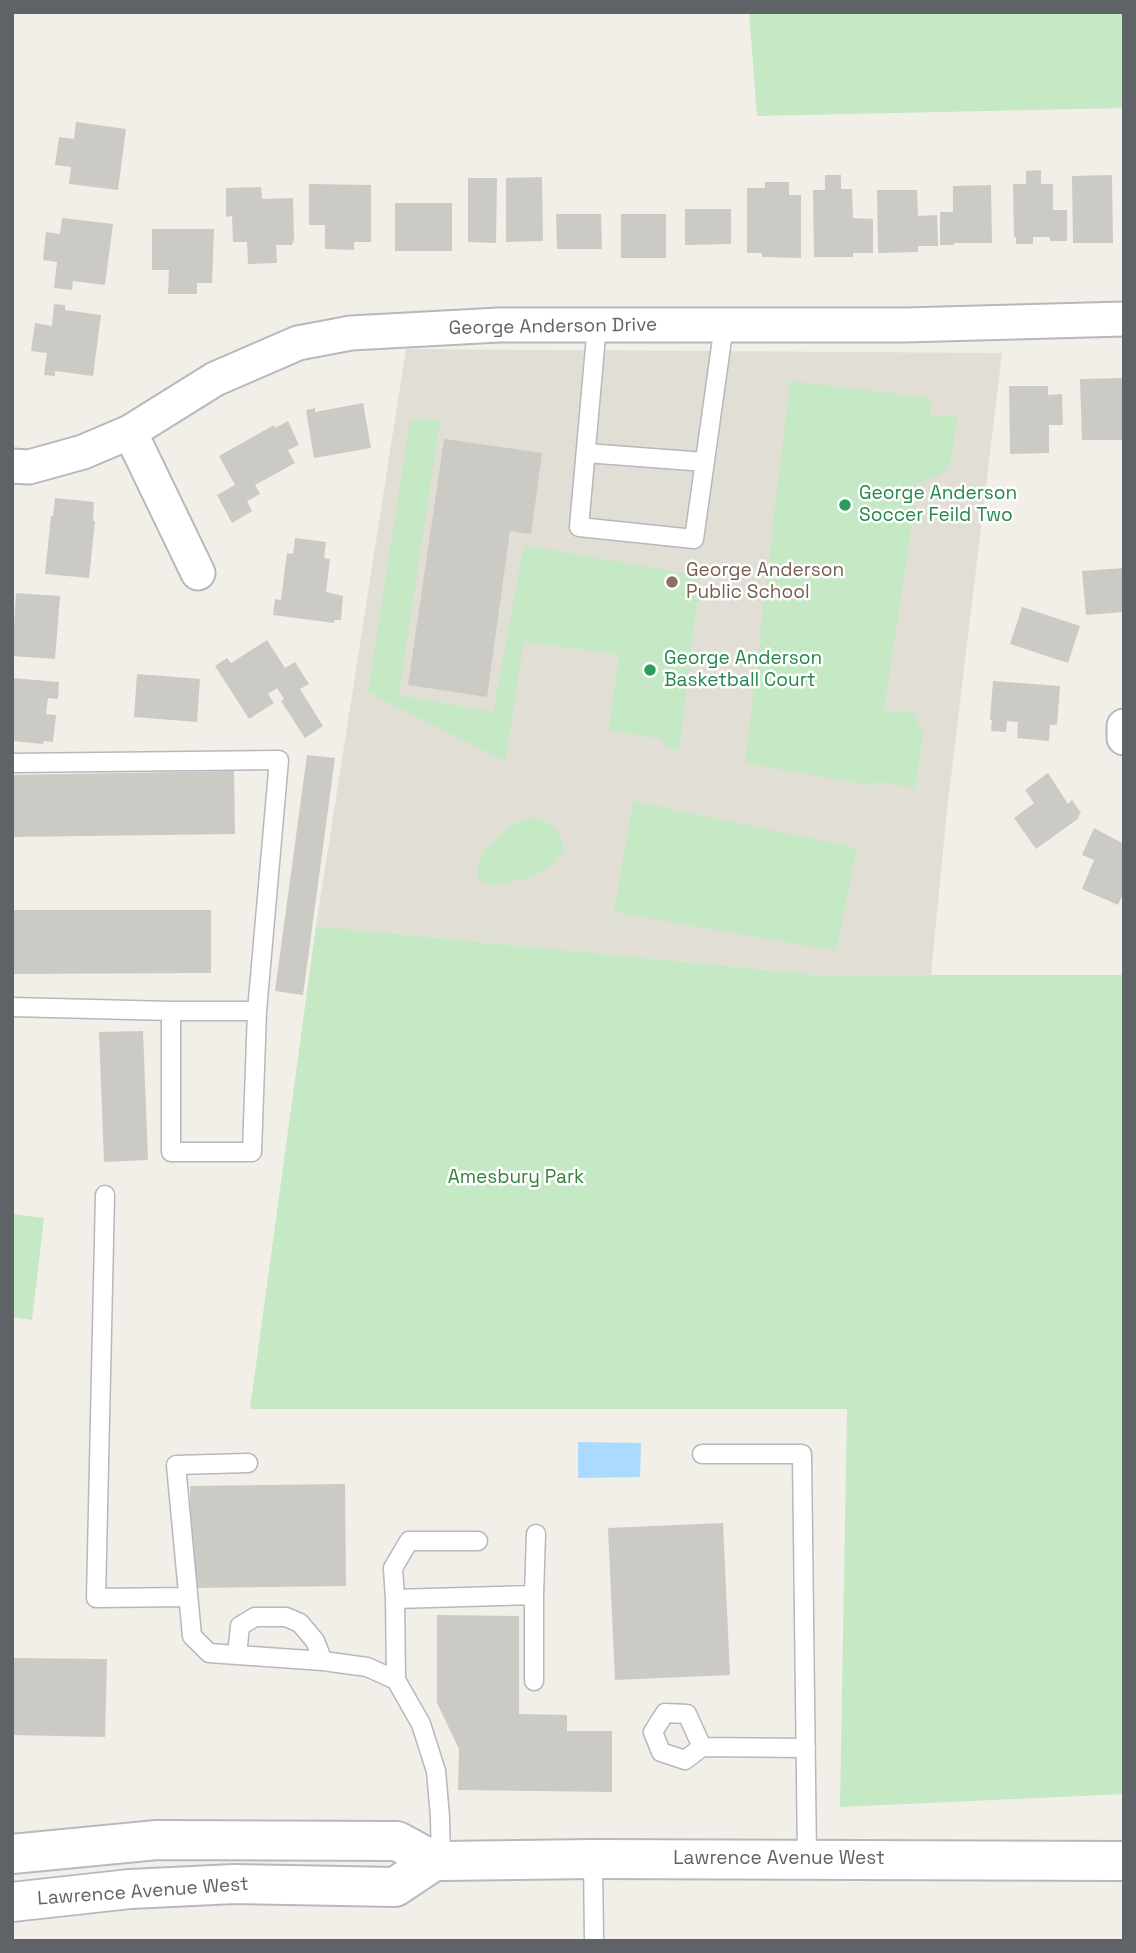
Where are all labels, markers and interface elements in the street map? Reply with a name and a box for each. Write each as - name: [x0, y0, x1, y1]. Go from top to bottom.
- street label: George Anderson Drive: [449, 314, 657, 340]
- place label: George Anderson Soccer Feild Two: [859, 483, 1017, 527]
- marker: George Anderson Soccer Feild Two: [837, 497, 853, 513]
- place label: George Anderson Public School: [686, 560, 844, 604]
- marker: George Anderson Public School: [664, 574, 680, 590]
- place label: George Anderson Basketball Court: [664, 648, 822, 692]
- marker: George Anderson Basketball Court: [642, 662, 658, 678]
- park label: Amesbury Park: [448, 1167, 584, 1189]
- street label: Lawrence Avenue West: [673, 1848, 885, 1870]
- street label: Lawrence Avenue West: [37, 1873, 249, 1911]

